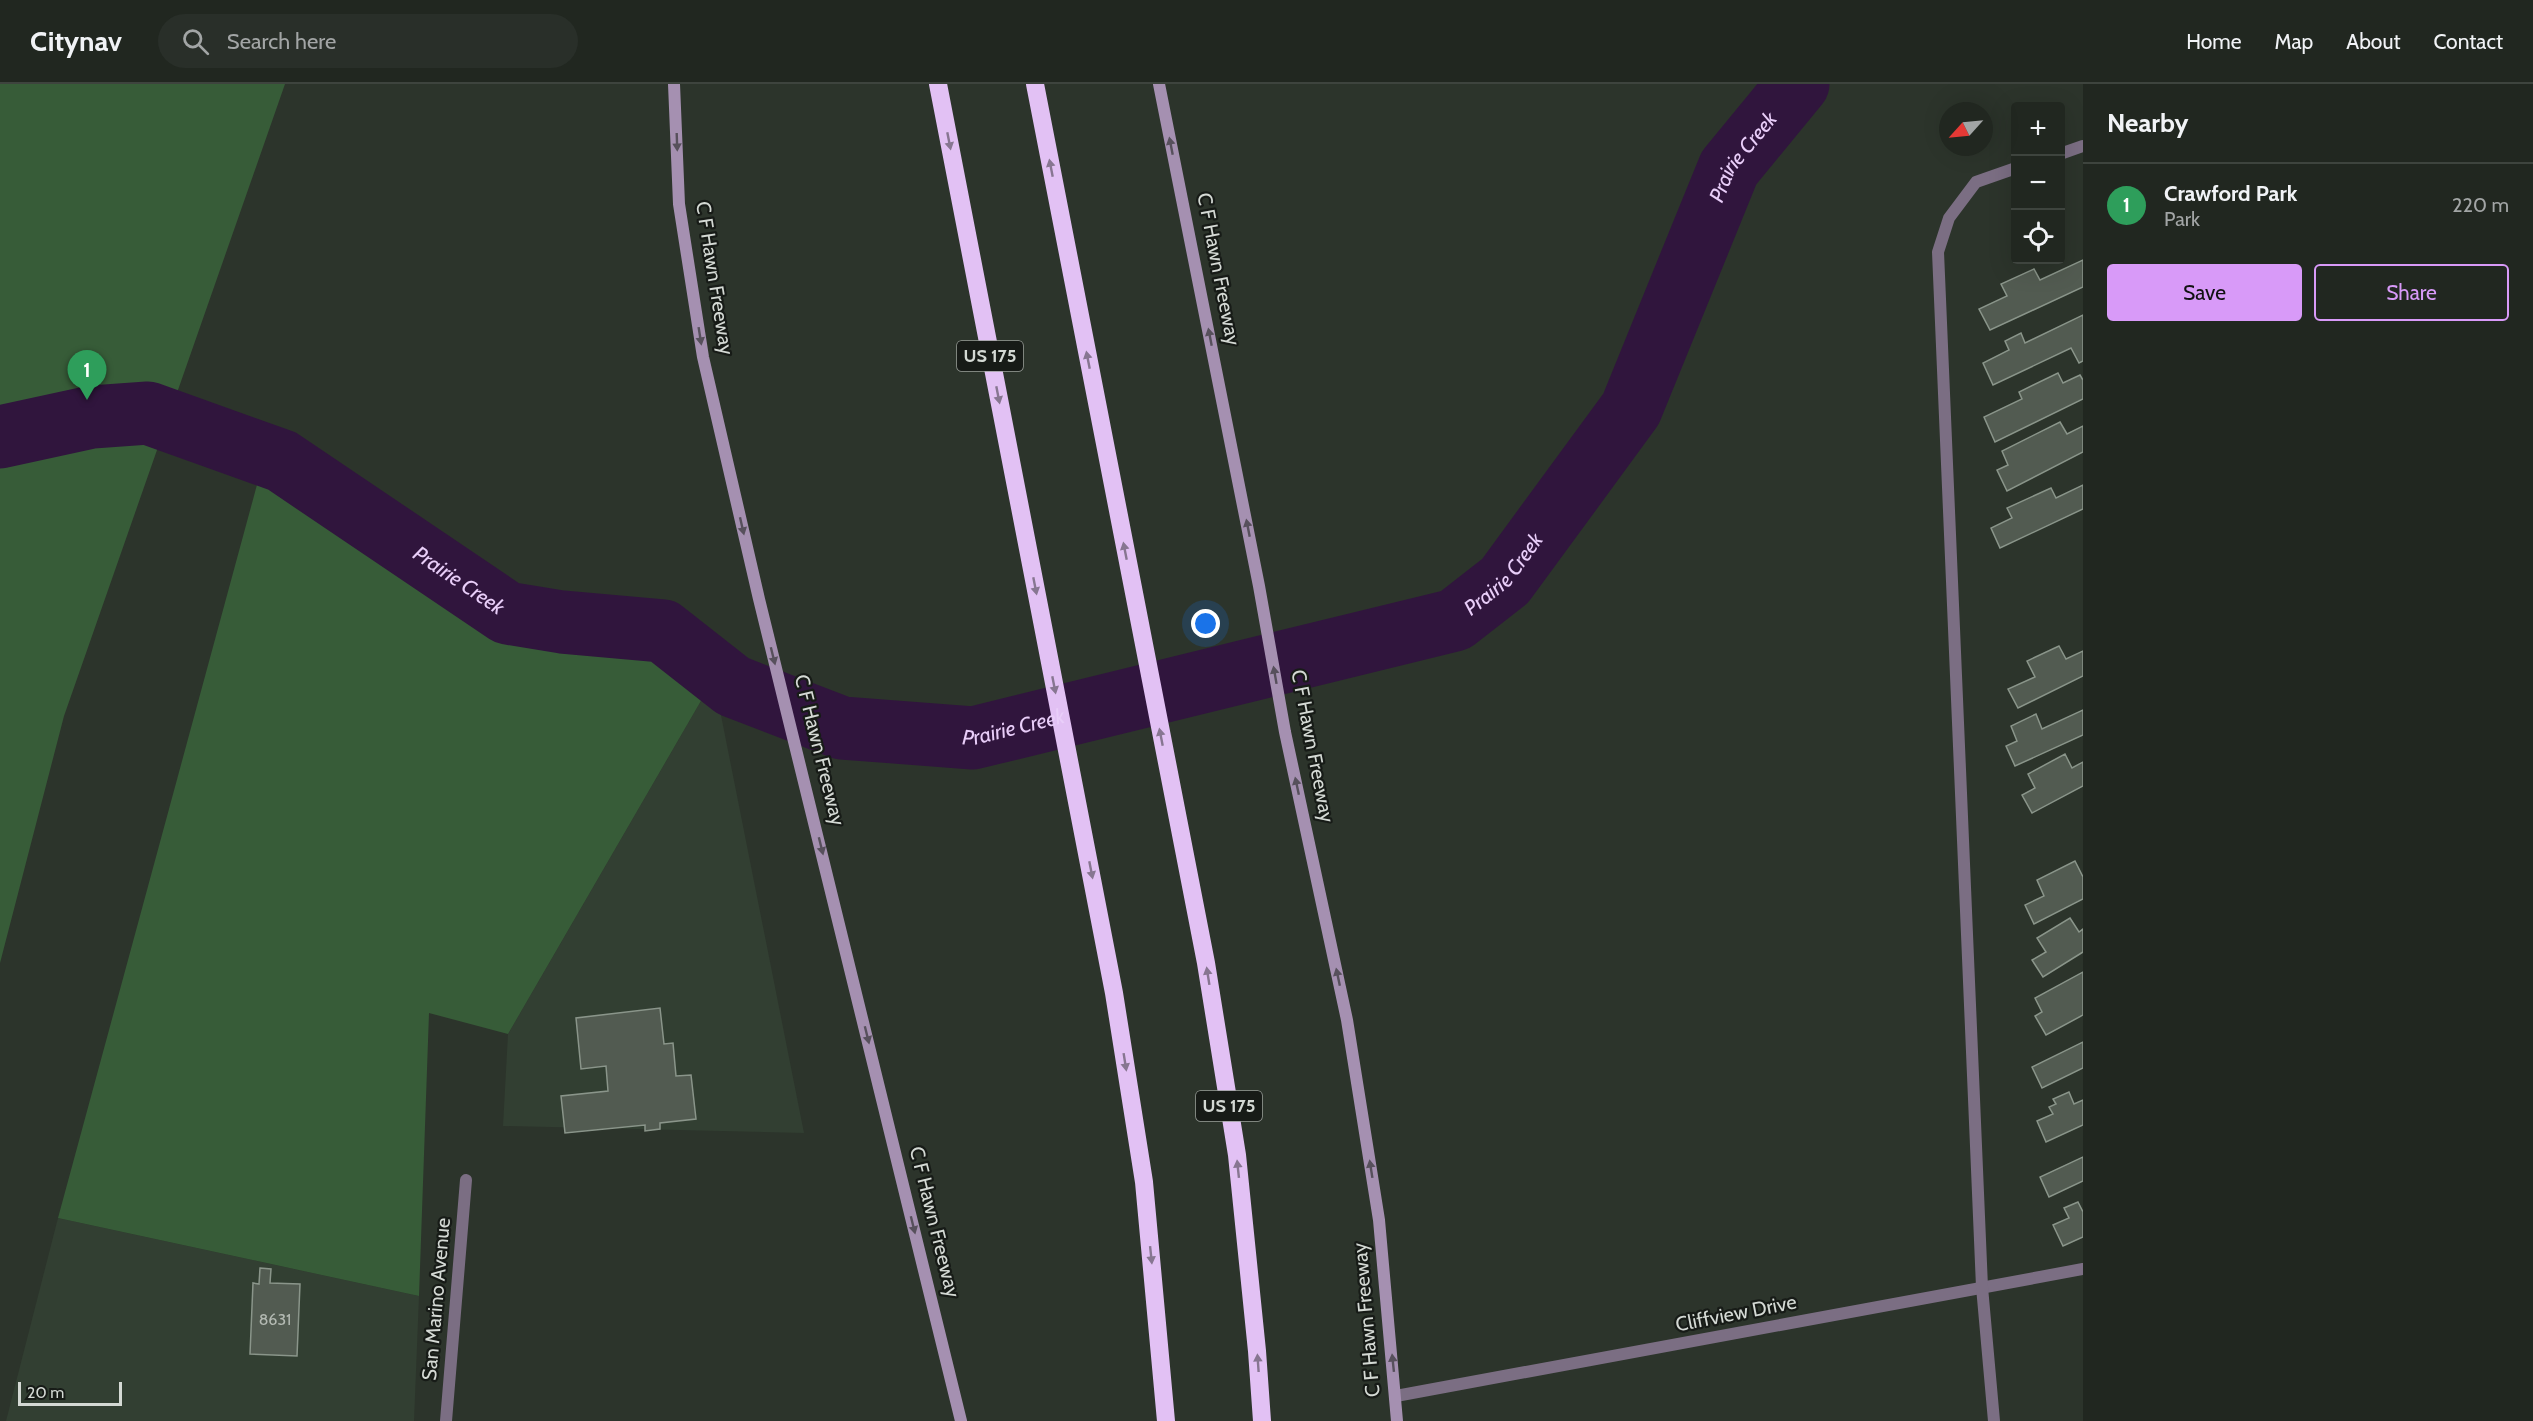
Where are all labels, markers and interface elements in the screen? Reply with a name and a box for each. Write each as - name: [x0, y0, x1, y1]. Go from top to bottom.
- search box: [158, 14, 578, 68]
- text: Citynav: [30, 24, 122, 58]
- icon: search: [179, 25, 212, 58]
- text: Search here: [227, 28, 336, 55]
- text: Home: [2186, 29, 2242, 54]
- text: Map: [2275, 29, 2313, 54]
- text: About: [2346, 29, 2400, 54]
- text: Contact: [2433, 29, 2503, 54]
- north arrow: [1939, 102, 1993, 156]
- map controls: [2011, 102, 2065, 264]
- button: +: [2011, 102, 2065, 156]
- water label: Prairie Creek: [1703, 106, 1783, 206]
- text: Nearby: [2107, 107, 2188, 139]
- one-way arrow: [945, 132, 954, 151]
- one-way arrow: [672, 133, 681, 152]
- one-way arrow: [1166, 136, 1175, 155]
- button: −: [2011, 156, 2065, 210]
- one-way arrow: [1046, 158, 1055, 177]
- text: Crawford Park: [2164, 180, 2297, 207]
- street label: C F Hawn Freeway: [1192, 191, 1246, 347]
- text: 1: [2123, 193, 2130, 217]
- text: 220 m: [2452, 193, 2509, 217]
- street label: C F Hawn Freeway: [691, 200, 739, 356]
- text: Park: [2164, 207, 2200, 231]
- button: locate: [2011, 210, 2065, 264]
- button: Save: [2107, 264, 2302, 321]
- button: Share: [2314, 264, 2509, 321]
- one-way arrow: [696, 326, 705, 345]
- one-way arrow: [1205, 327, 1214, 346]
- road number: US 175: [957, 341, 1023, 371]
- pin: 1: [68, 350, 106, 400]
- one-way arrow: [1083, 350, 1092, 369]
- one-way arrow: [994, 385, 1003, 404]
- one-way arrow: [738, 517, 747, 536]
- one-way arrow: [1243, 518, 1252, 537]
- water label: Prairie Creek: [1459, 527, 1548, 620]
- water label: Prairie Creek: [409, 540, 510, 620]
- one-way arrow: [1120, 541, 1129, 560]
- one-way arrow: [1031, 577, 1040, 596]
- your location: [1191, 609, 1220, 638]
- one-way arrow: [769, 647, 779, 665]
- one-way arrow: [1270, 665, 1279, 684]
- street label: C F Hawn Freeway: [1286, 668, 1340, 824]
- street label: C F Hawn Freeway: [790, 672, 850, 828]
- one-way arrow: [1050, 676, 1059, 695]
- water label: Prairie Creek: [961, 703, 1068, 750]
- one-way arrow: [1156, 727, 1165, 746]
- one-way arrow: [1292, 776, 1301, 795]
- one-way arrow: [816, 836, 826, 855]
- one-way arrow: [1087, 860, 1096, 879]
- one-way arrow: [1203, 966, 1212, 985]
- one-way arrow: [1333, 967, 1342, 986]
- one-way arrow: [862, 1026, 872, 1044]
- one-way arrow: [1120, 1052, 1129, 1071]
- road number: US 175: [1196, 1091, 1262, 1121]
- street label: C F Hawn Freeway: [905, 1144, 965, 1300]
- one-way arrow: [1233, 1159, 1243, 1178]
- one-way arrow: [1366, 1159, 1375, 1178]
- one-way arrow: [908, 1215, 918, 1234]
- street label: San Marino Avenue: [417, 1217, 455, 1381]
- street label: C F Hawn Freeway: [1347, 1242, 1385, 1398]
- one-way arrow: [1146, 1245, 1156, 1264]
- street label: Cliffview Drive: [1673, 1290, 1799, 1336]
- house number: 8631: [259, 1310, 291, 1329]
- one-way arrow: [1254, 1353, 1263, 1372]
- one-way arrow: [1388, 1353, 1398, 1372]
- scale bar: [18, 1379, 122, 1406]
- text: 20 m: [27, 1383, 64, 1402]

